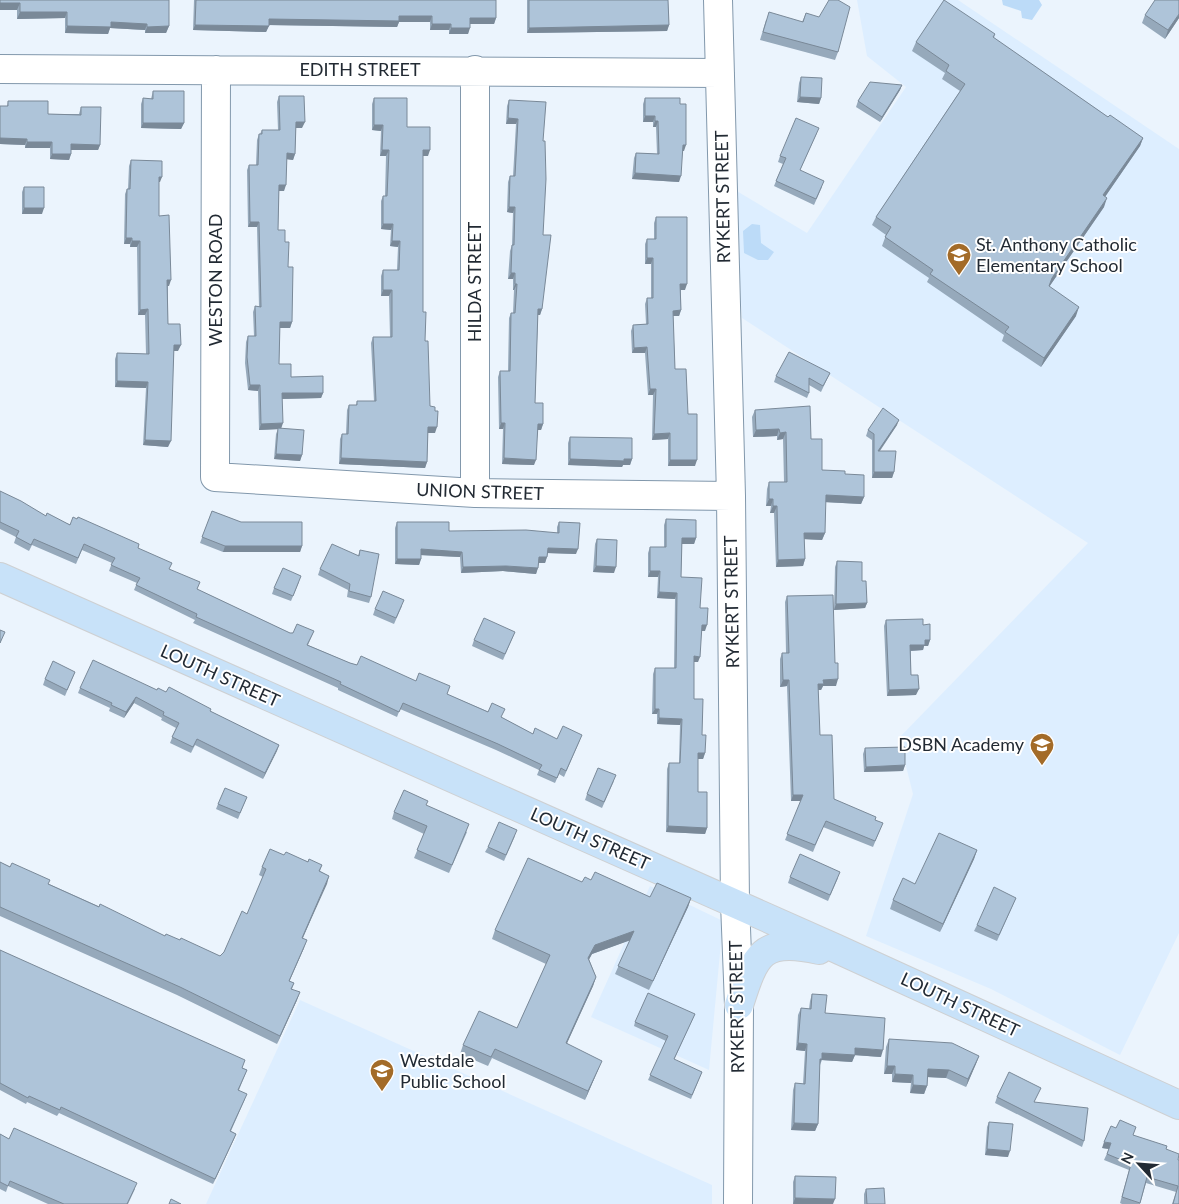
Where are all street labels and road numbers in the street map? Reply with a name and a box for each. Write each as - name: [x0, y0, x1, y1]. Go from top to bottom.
- street label: EDITH STREET: [299, 58, 421, 80]
- street label: RYKERT STREET: [710, 130, 734, 264]
- street label: WESTON ROAD: [204, 214, 226, 346]
- street label: HILDA STREET: [463, 221, 485, 342]
- street label: UNION STREET: [416, 478, 545, 504]
- street label: RYKERT STREET: [719, 535, 743, 669]
- street label: LOUTH STREET: [157, 639, 284, 711]
- street label: LOUTH STREET: [527, 802, 654, 874]
- street label: RYKERT STREET: [724, 940, 748, 1074]
- street label: LOUTH STREET: [898, 967, 1024, 1041]

